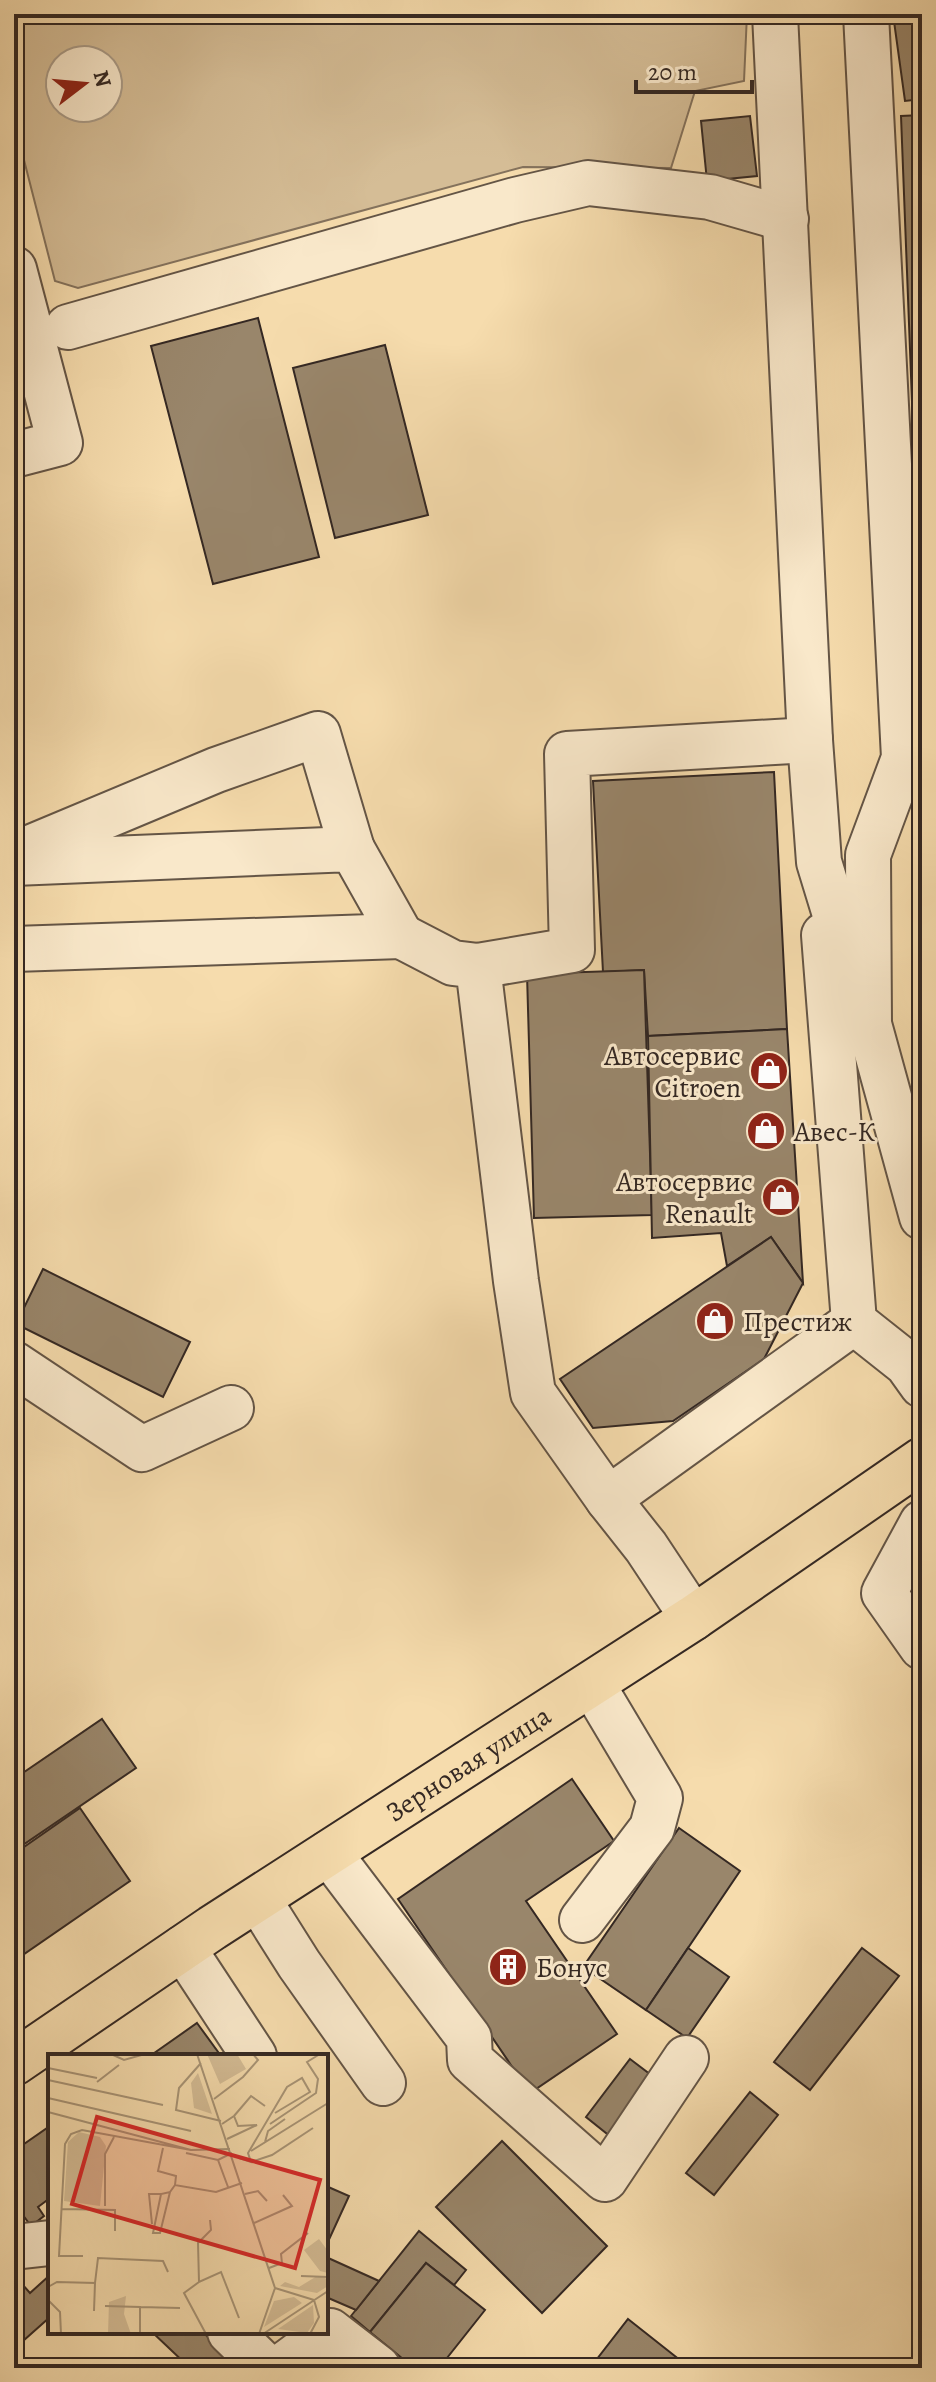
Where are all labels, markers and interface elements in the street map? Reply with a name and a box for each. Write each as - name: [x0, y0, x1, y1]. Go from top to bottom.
- north arrow: [44, 44, 124, 124]
- scale bar: [636, 44, 752, 94]
- text: 20 m: [648, 56, 697, 88]
- text: N: [86, 67, 119, 91]
- place label: Автосервис Citroen: [603, 1037, 741, 1107]
- shop icon: Автосервис Citroen: [748, 1050, 790, 1092]
- shop icon: Авес-К: [745, 1110, 787, 1152]
- place label: Авес-К: [793, 1113, 875, 1151]
- place label: Автосервис Renault: [615, 1163, 753, 1233]
- shop icon: Автосервис Renault: [760, 1176, 802, 1218]
- shop icon: Престиж: [694, 1300, 736, 1342]
- place label: Престиж: [743, 1303, 852, 1341]
- street label: Зерновая улица: [379, 1697, 558, 1831]
- building icon: Бонус: [487, 1946, 529, 1988]
- place label: Бонус: [536, 1949, 608, 1987]
- inset map: [48, 2054, 328, 2334]

